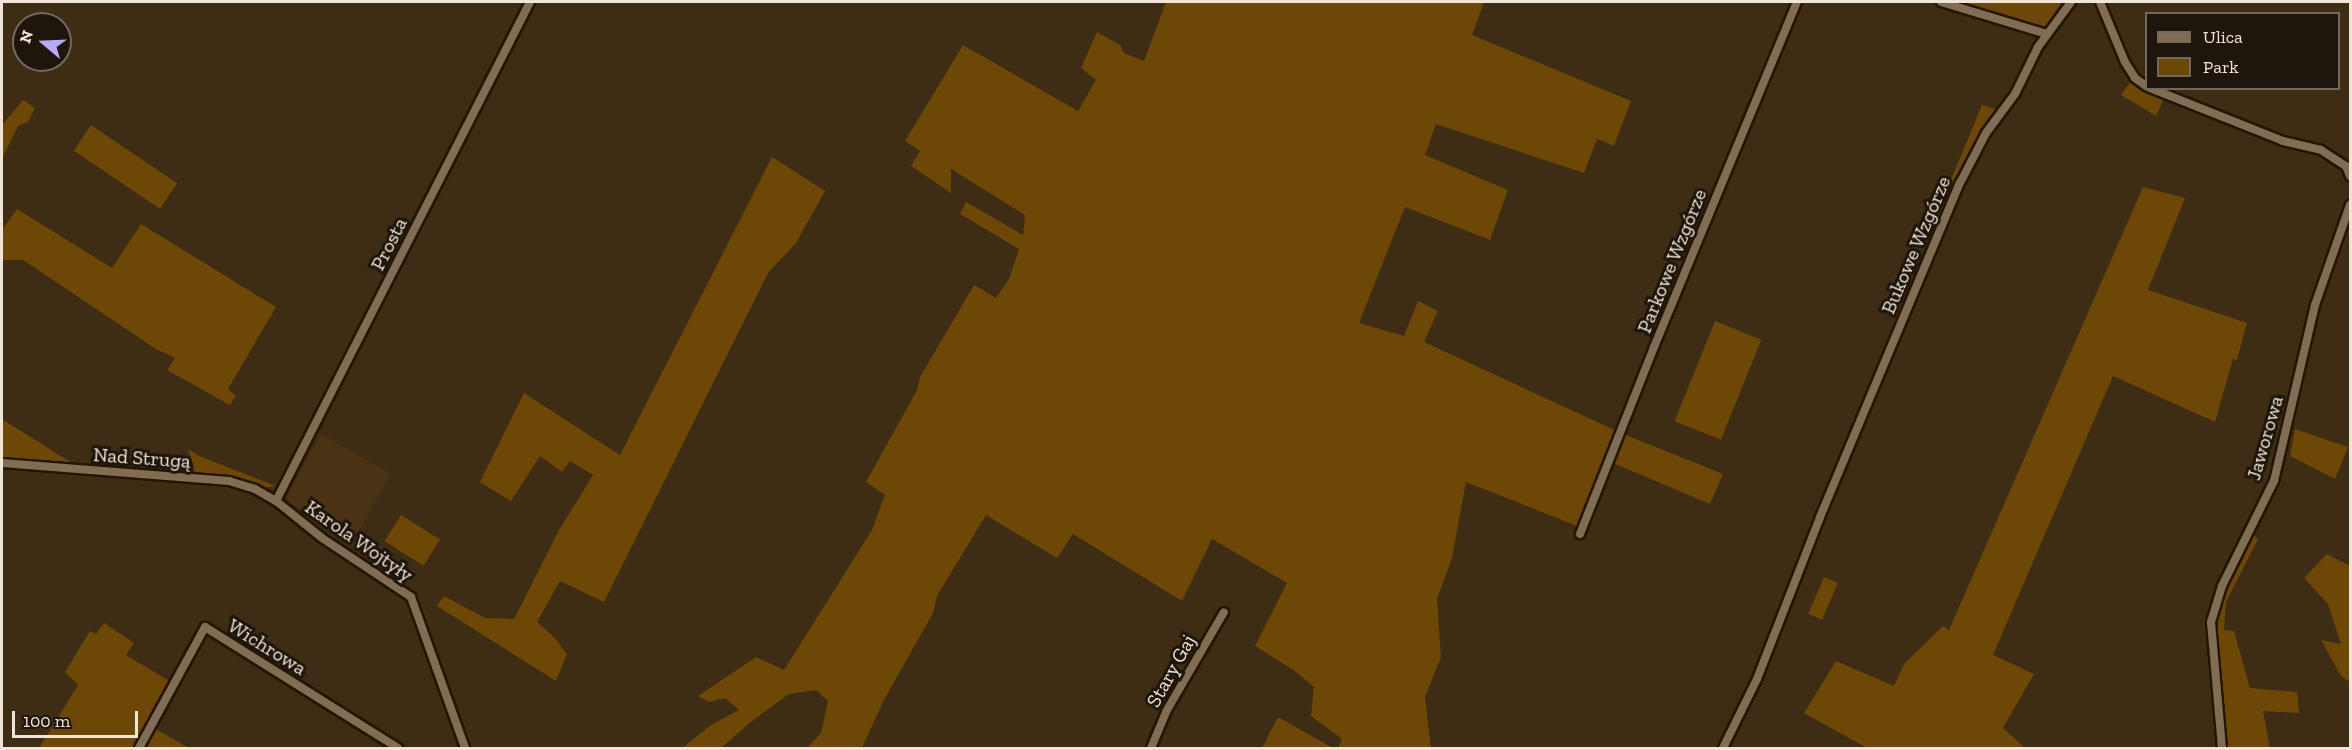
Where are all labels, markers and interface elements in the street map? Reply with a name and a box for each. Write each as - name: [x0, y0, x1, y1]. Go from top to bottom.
- north arrow: [12, 12, 72, 72]
- legend: [2145, 12, 2340, 90]
- text: Ulica: [2203, 26, 2243, 48]
- text: N: [15, 28, 37, 45]
- text: Park: [2203, 56, 2239, 78]
- street label: Bukowe Wzgórze: [1876, 172, 1956, 318]
- street label: Parkowe Wzgórze: [1632, 185, 1712, 337]
- street label: Prosta: [366, 214, 412, 274]
- street label: Jaworowa: [2242, 393, 2288, 483]
- street label: Nad Strugą: [92, 443, 192, 473]
- street label: Karola Wojtyły: [300, 495, 418, 587]
- street label: Wichrowa: [223, 614, 311, 680]
- street label: Stary Gaj: [1141, 630, 1201, 712]
- scale bar: [15, 699, 141, 737]
- text: 100 m: [23, 710, 70, 732]

